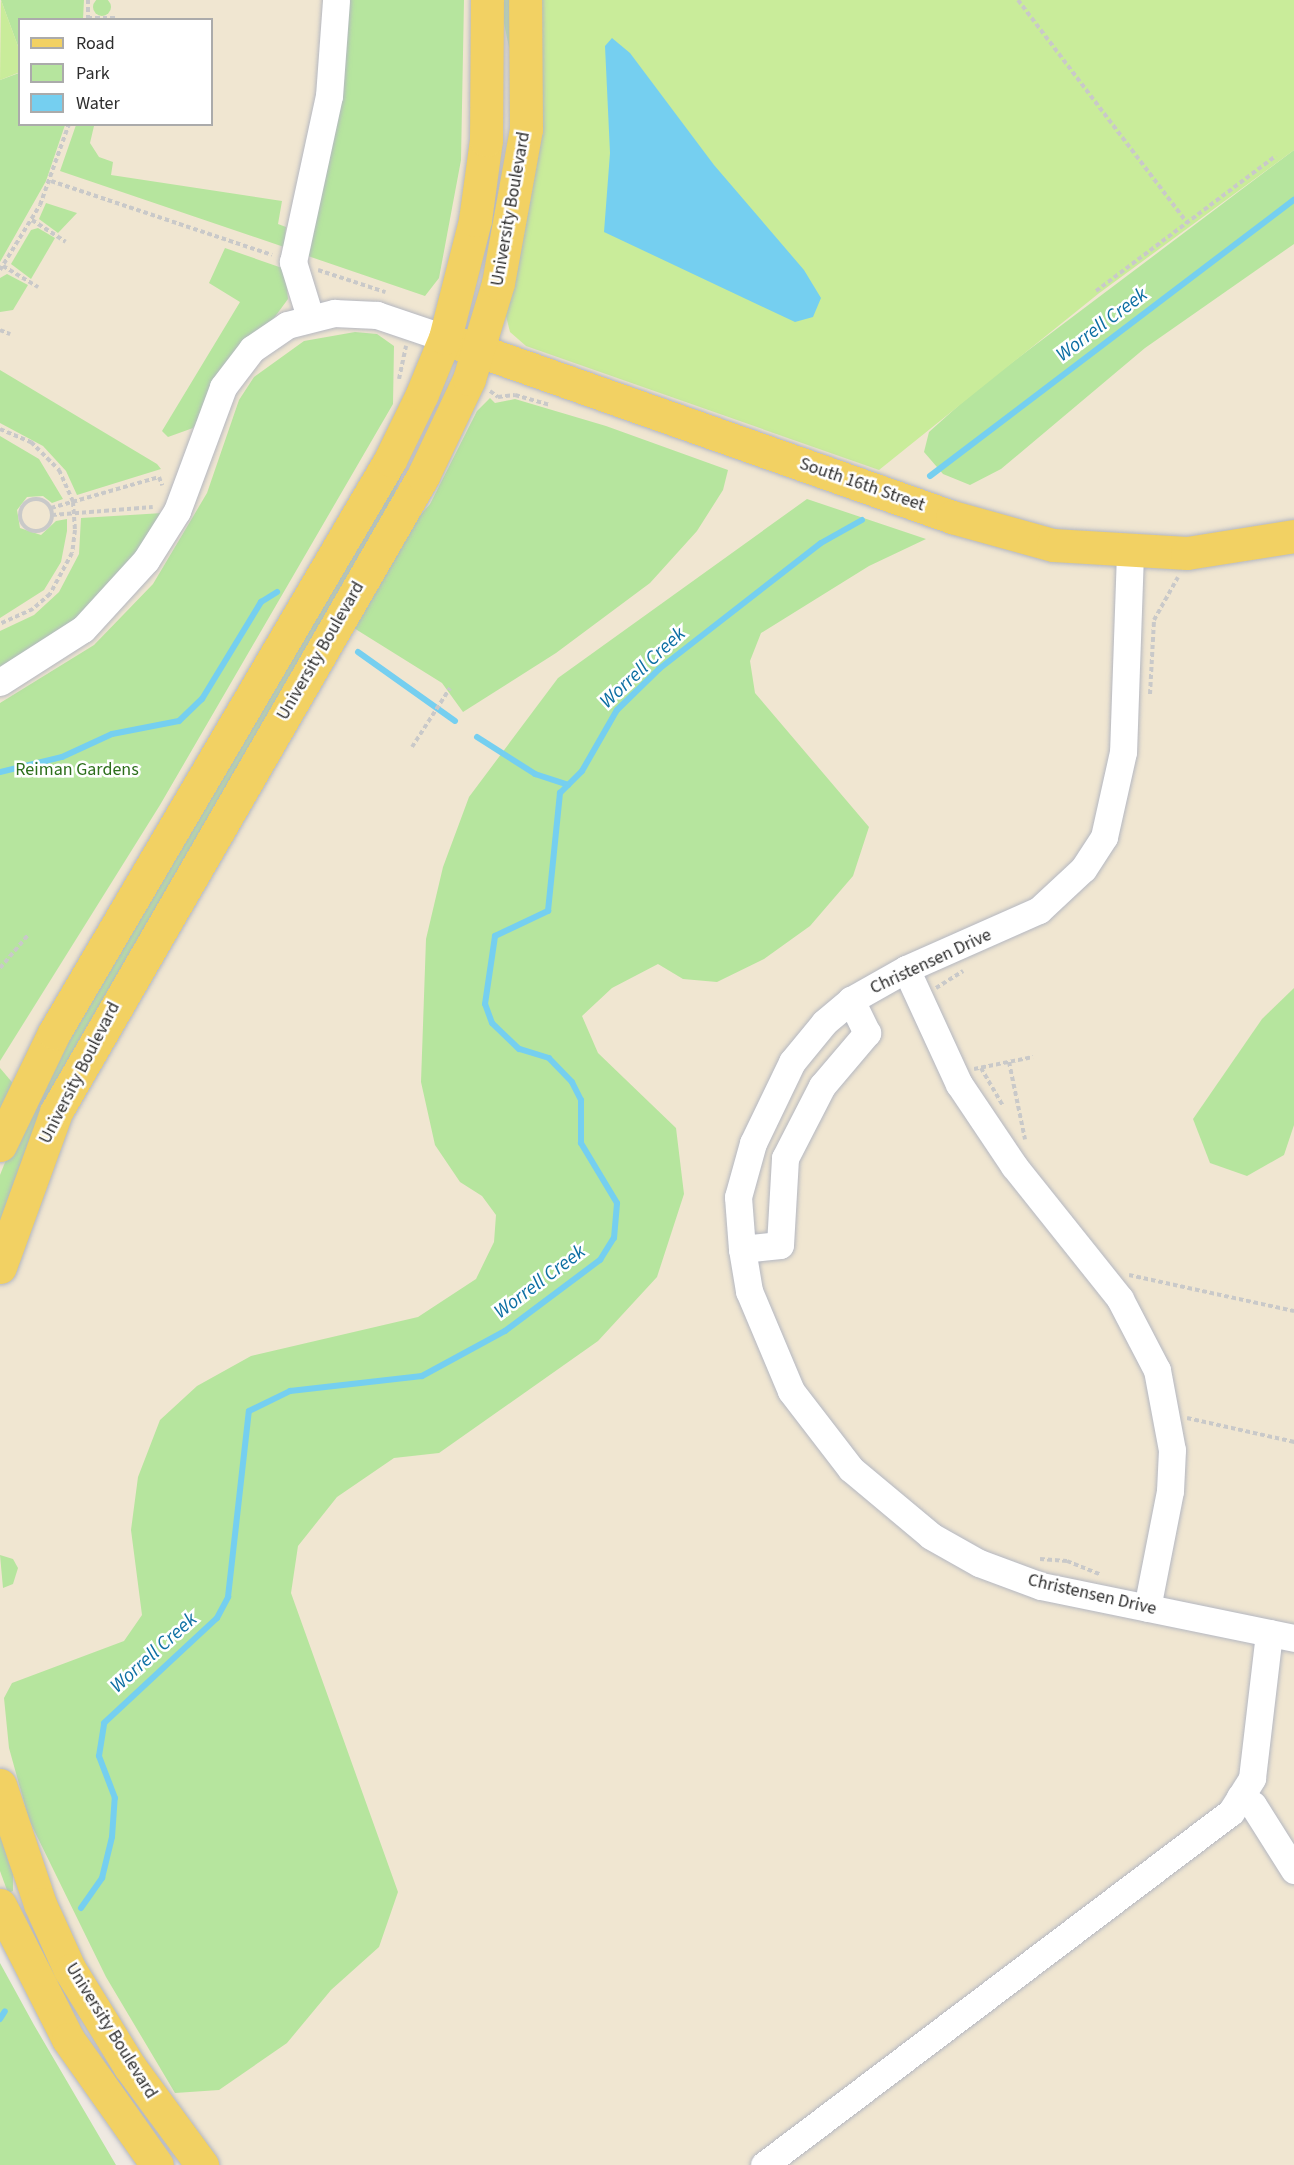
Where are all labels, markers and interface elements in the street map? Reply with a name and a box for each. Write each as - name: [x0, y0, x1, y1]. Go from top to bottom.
- legend: [18, 18, 213, 126]
- text: Road: [76, 31, 115, 56]
- text: Park: [76, 61, 110, 86]
- text: Water: [76, 91, 120, 116]
- street label: University Boulevard: [487, 130, 535, 288]
- water label: Worrell Creek: [1051, 283, 1153, 367]
- street label: South 16th Street: [797, 453, 927, 517]
- street label: University Boulevard: [273, 578, 369, 724]
- water label: Worrell Creek: [595, 622, 691, 714]
- park label: Reiman Gardens: [15, 759, 139, 781]
- street label: Christensen Drive: [867, 924, 995, 1000]
- street label: University Boulevard: [35, 998, 125, 1148]
- water label: Worrell Creek: [489, 1240, 591, 1324]
- street label: Christensen Drive: [1026, 1570, 1158, 1620]
- water label: Worrell Creek: [106, 1608, 202, 1698]
- street label: University Boulevard: [60, 1959, 162, 2103]

